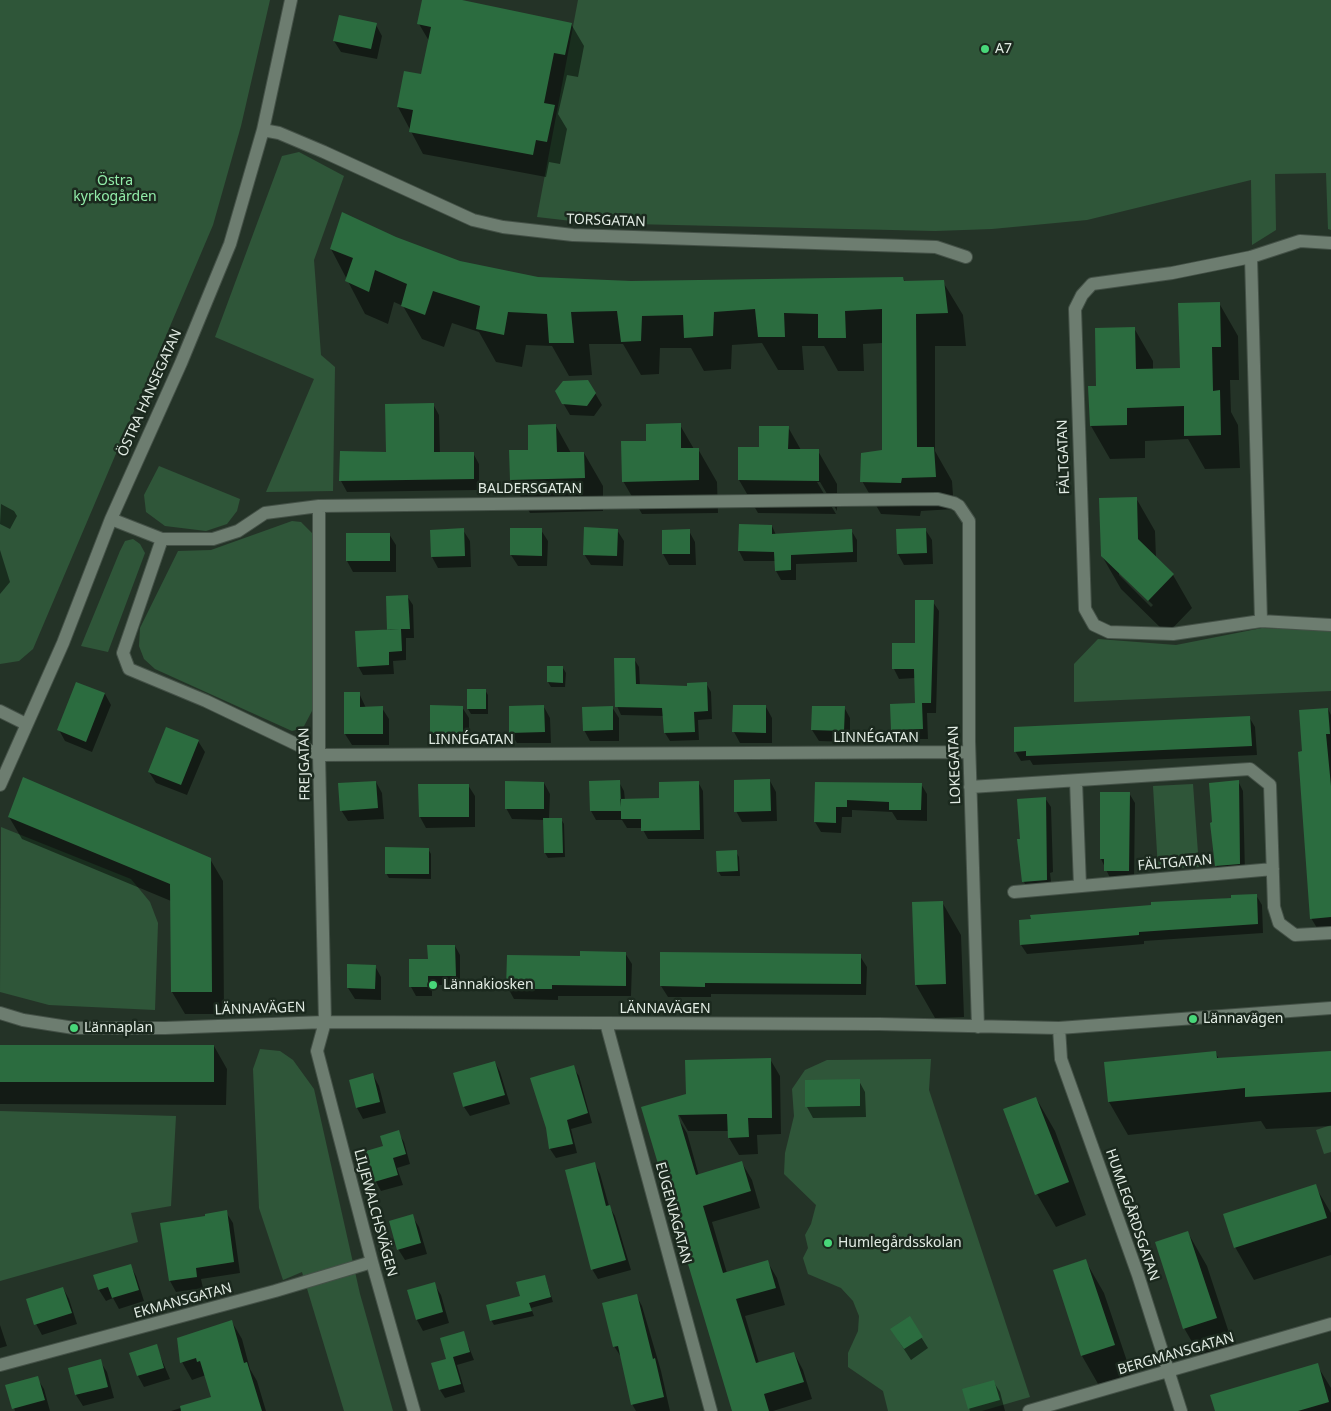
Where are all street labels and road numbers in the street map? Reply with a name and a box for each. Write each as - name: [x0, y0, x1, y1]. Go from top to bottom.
- street label: TORSGATAN: [566, 211, 646, 231]
- street label: ÖSTRA HANSEGATAN: [114, 327, 186, 459]
- street label: FÄLTGATAN: [1054, 419, 1074, 495]
- street label: BALDERSGATAN: [478, 481, 582, 497]
- street label: LOKEGATAN: [945, 725, 965, 805]
- street label: FREJGATAN: [296, 727, 314, 801]
- street label: LINNÉGATAN: [833, 730, 919, 746]
- street label: LINNÉGATAN: [428, 732, 514, 748]
- street label: FÄLTGATAN: [1137, 851, 1213, 875]
- street label: LÄNNAVÄGEN: [214, 999, 306, 1019]
- street label: LÄNNAVÄGEN: [619, 1001, 711, 1017]
- street label: LILJEWALCHSVÄGEN: [350, 1147, 400, 1279]
- street label: HUMLEGÅRDSGATAN: [1101, 1147, 1163, 1283]
- street label: EUGENIAGATAN: [651, 1160, 695, 1266]
- street label: EKMANSGATAN: [132, 1280, 234, 1322]
- street label: BERGMANSGATAN: [1116, 1329, 1236, 1379]

